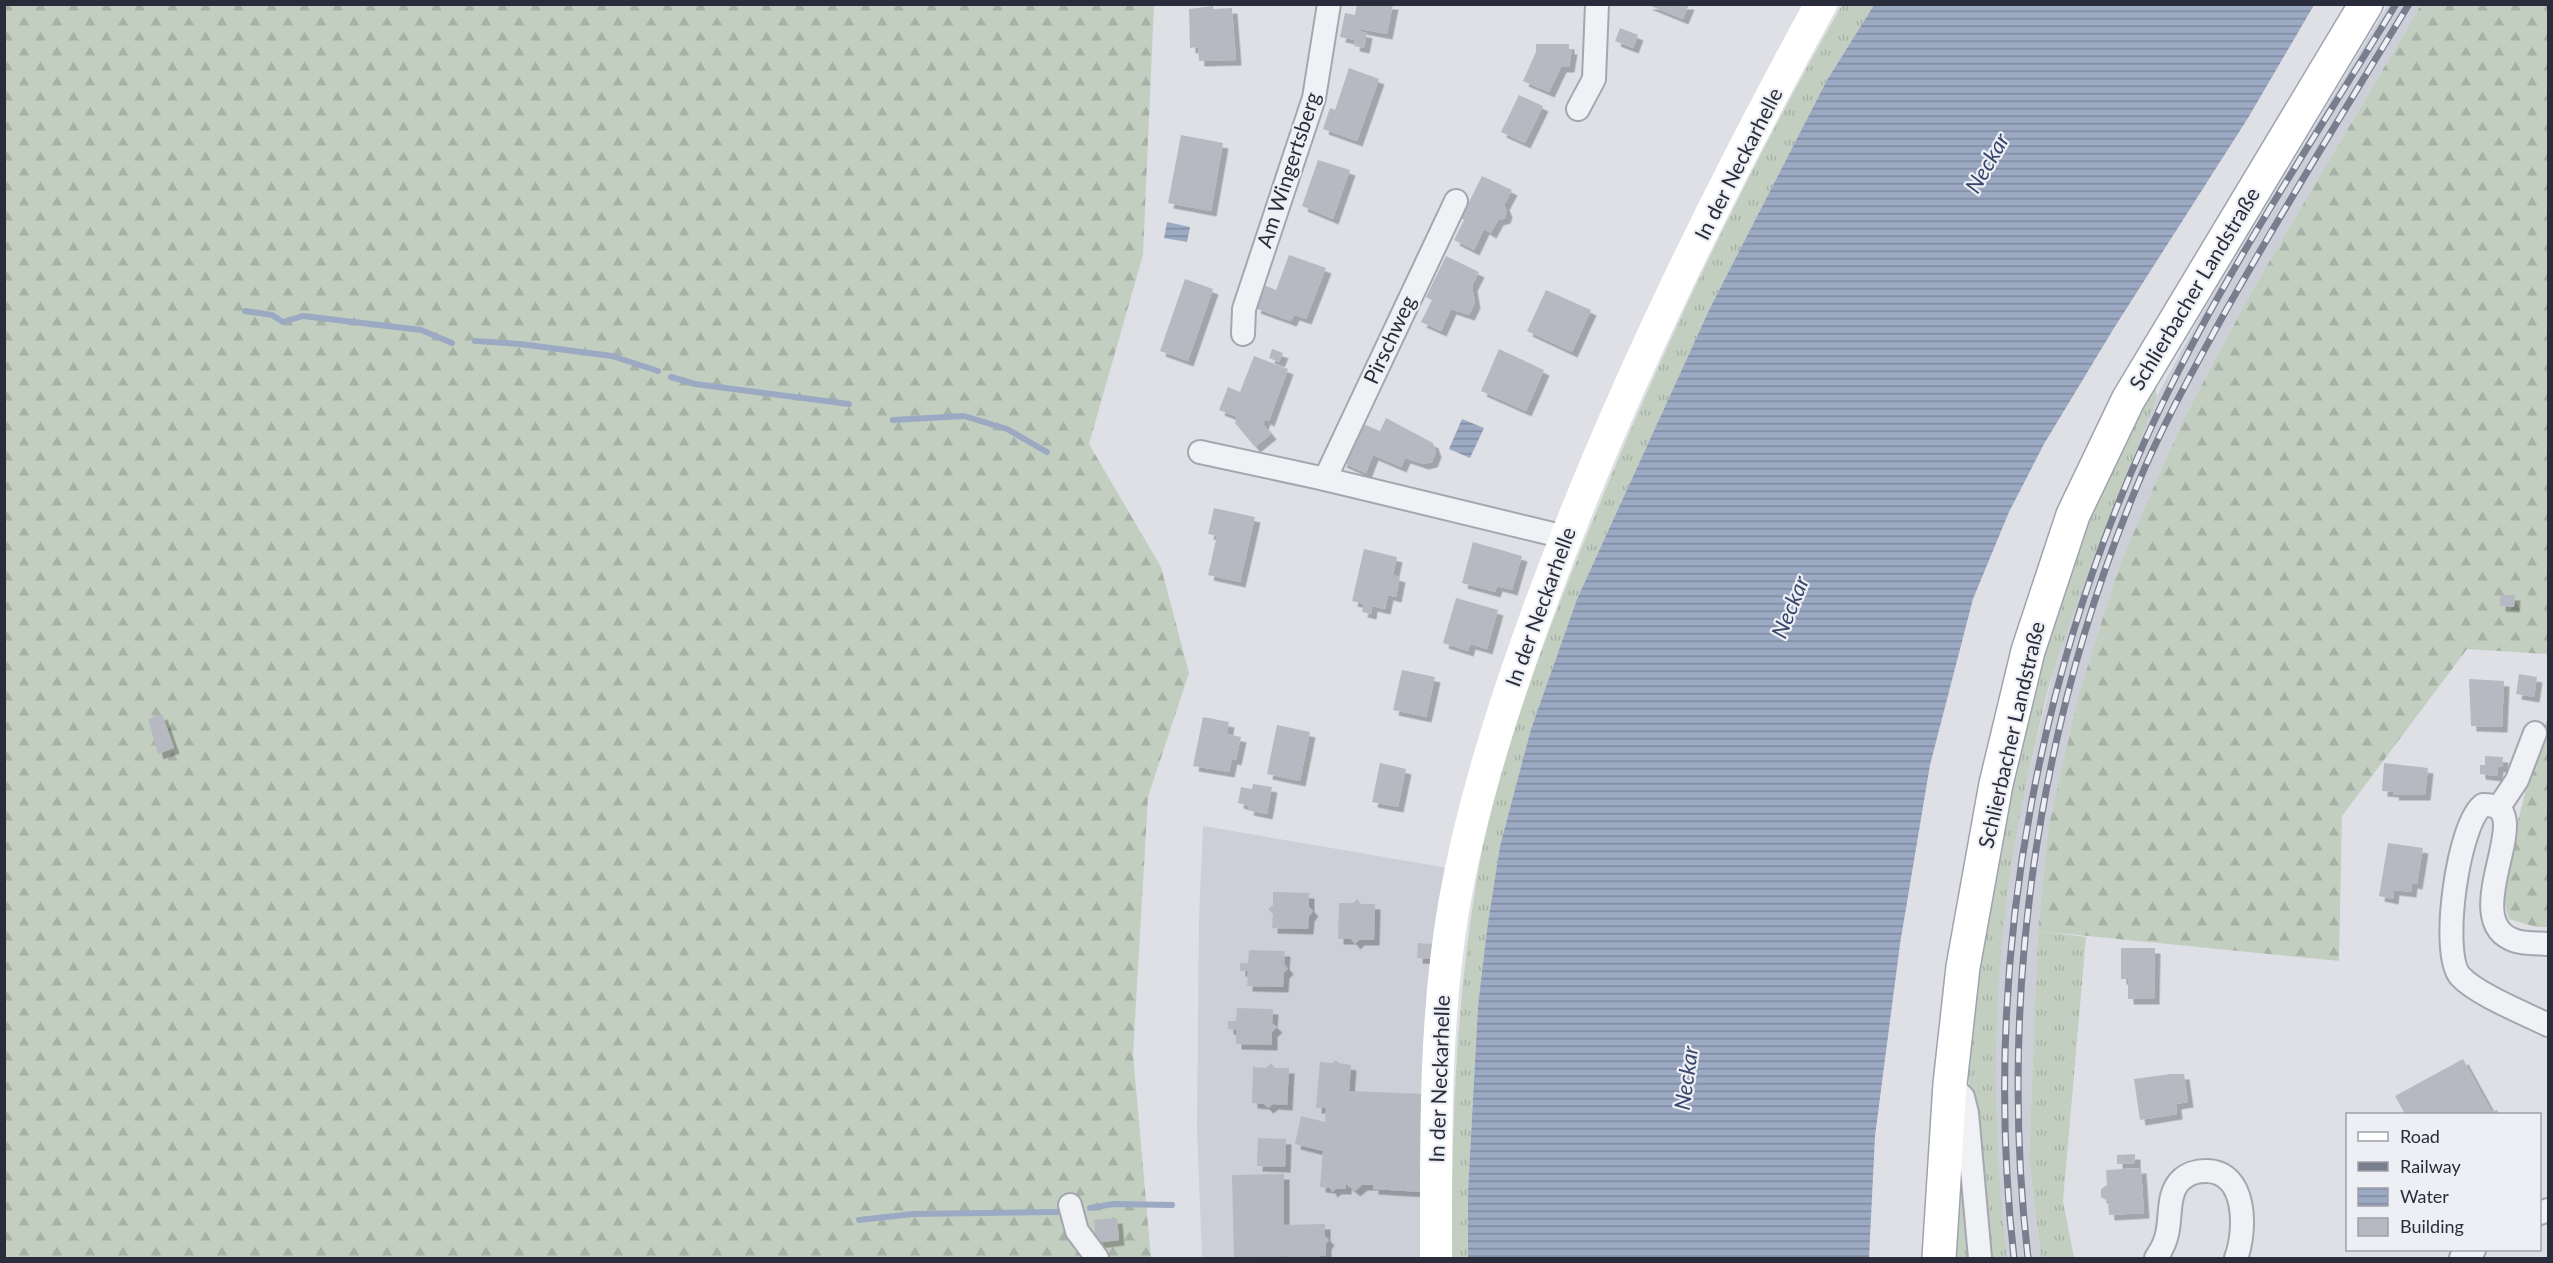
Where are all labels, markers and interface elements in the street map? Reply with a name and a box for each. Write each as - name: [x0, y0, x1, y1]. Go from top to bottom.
- street label: In der Neckarhelle: [1688, 83, 1787, 244]
- street label: Am Wingertsberg: [1251, 88, 1325, 251]
- water label: Neckar: [1959, 128, 2015, 197]
- street label: Schlierbacher Landstraße: [2123, 182, 2264, 394]
- street label: Pirschweg: [1357, 291, 1420, 387]
- street label: In der Neckarhelle: [1499, 523, 1580, 690]
- water label: Neckar: [1765, 571, 1814, 642]
- street label: Schlierbacher Landstraße: [1972, 619, 2049, 850]
- street label: In der Neckarhelle: [1423, 995, 1454, 1163]
- water label: Neckar: [1668, 1044, 1703, 1112]
- legend: [2346, 1113, 2541, 1251]
- text: Road: [2400, 1125, 2440, 1147]
- text: Railway: [2400, 1155, 2461, 1177]
- text: Water: [2400, 1185, 2449, 1207]
- text: Building: [2400, 1215, 2464, 1237]

